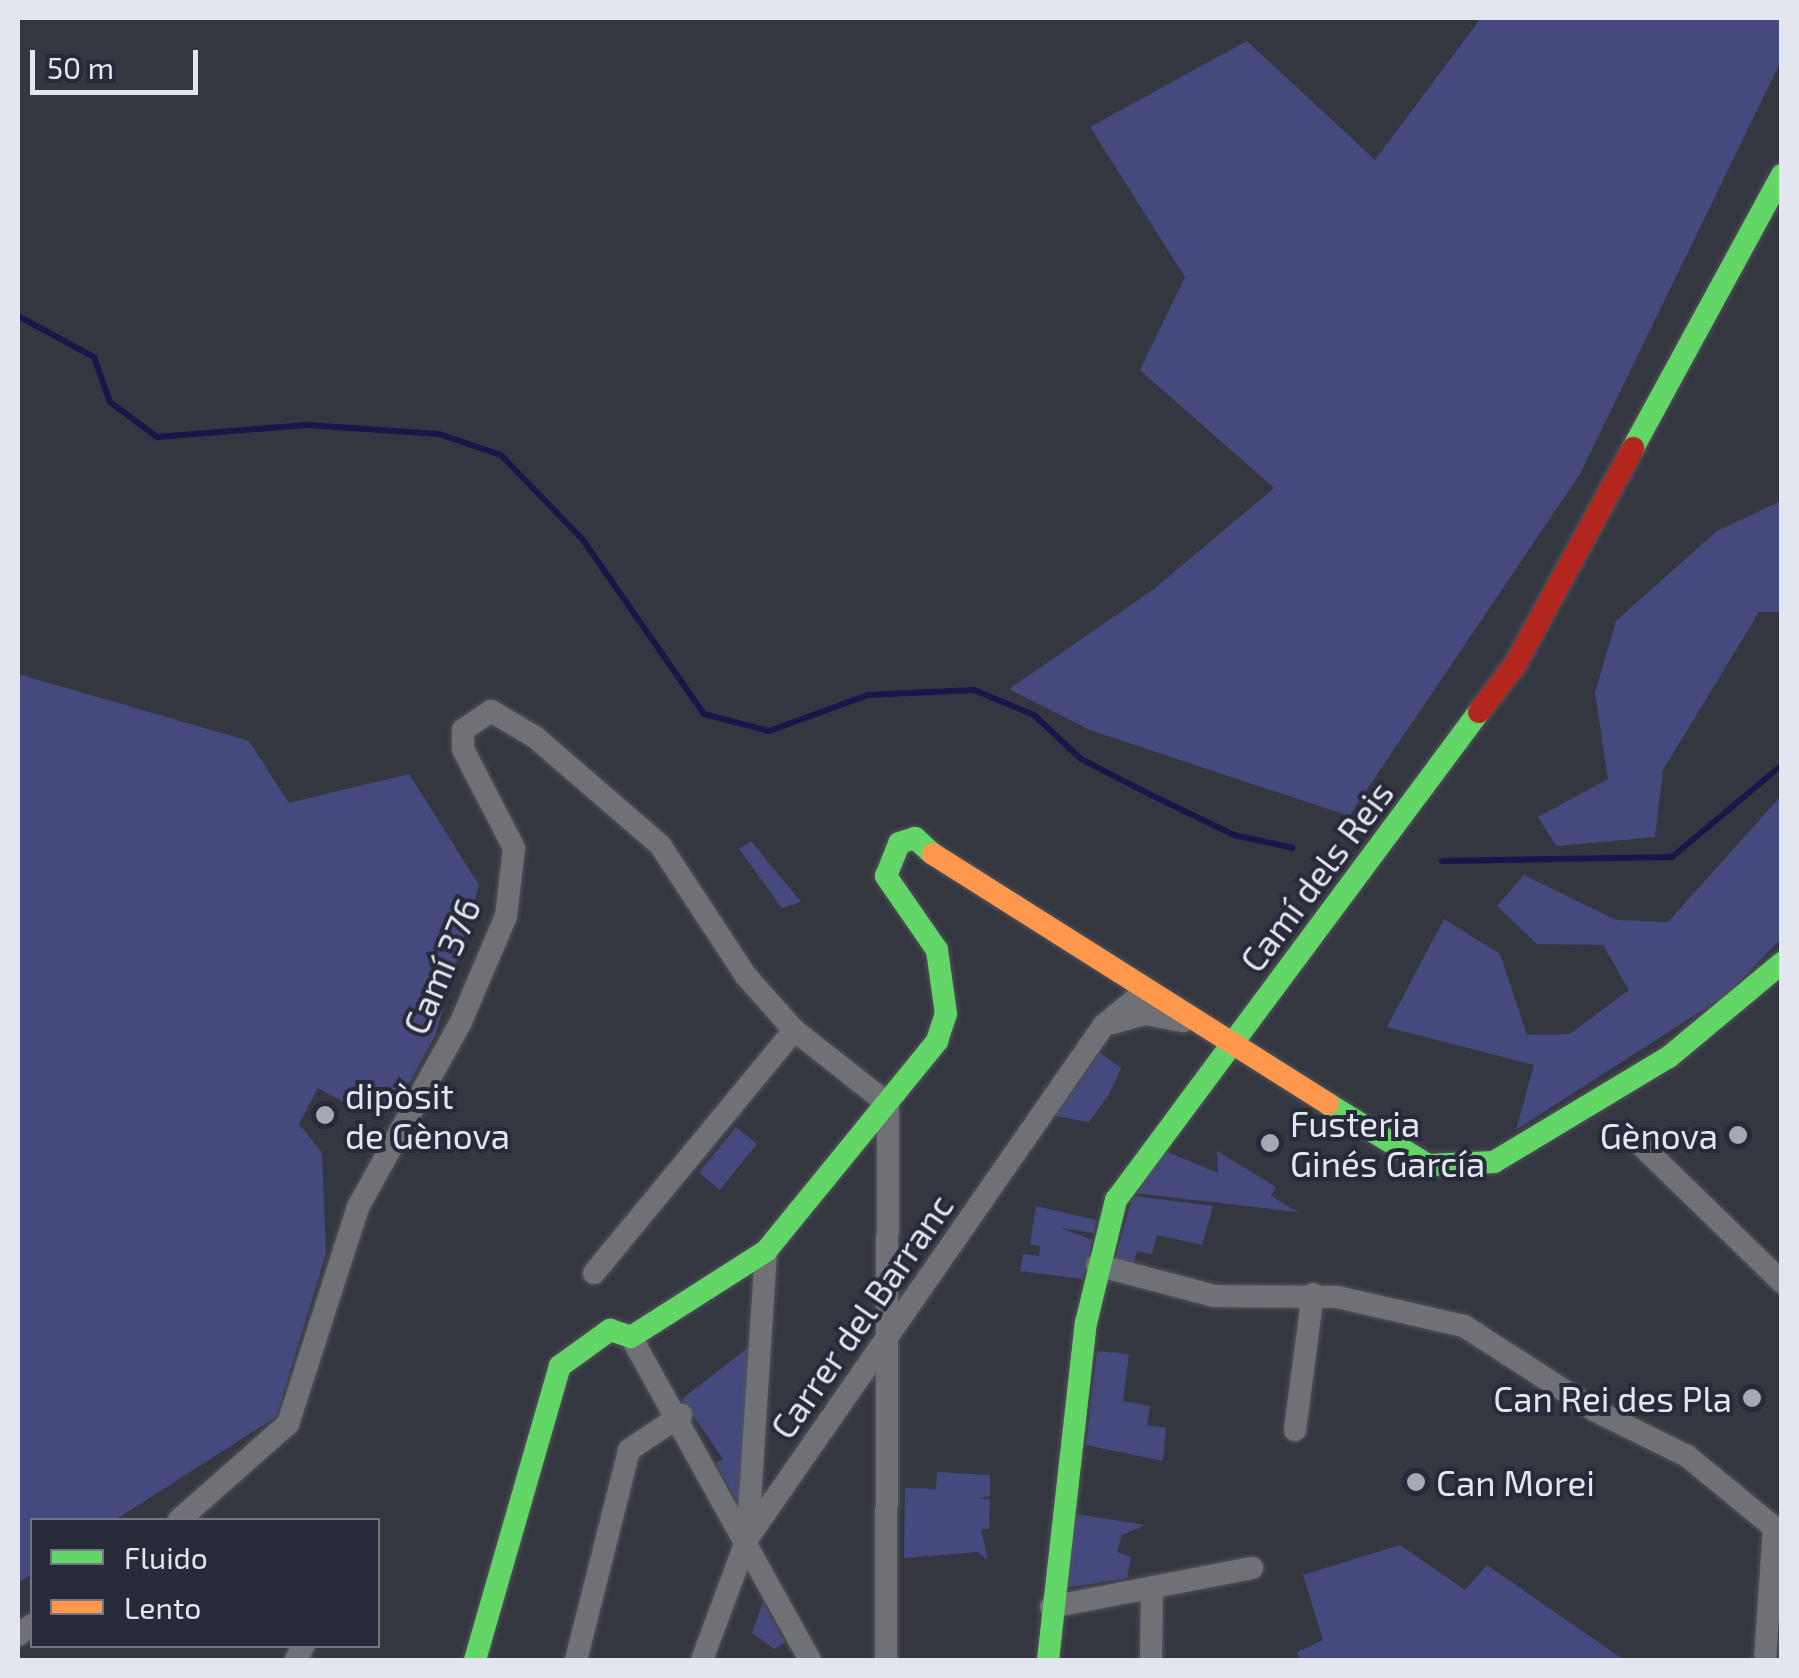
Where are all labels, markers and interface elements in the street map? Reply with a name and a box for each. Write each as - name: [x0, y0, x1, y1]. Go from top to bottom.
- scale bar: [35, 30, 202, 92]
- text: 50 m: [47, 49, 114, 85]
- street label: Camí dels Reis: [1231, 772, 1401, 980]
- street label: Camí 376: [394, 892, 488, 1040]
- place label: dipòsit de Gènova: [345, 1074, 510, 1156]
- place label: Fusteria Ginés García: [1290, 1102, 1485, 1184]
- marker: dipòsit de Gènova: [314, 1104, 336, 1126]
- place label: Gènova: [1600, 1114, 1718, 1156]
- marker: Gènova: [1727, 1124, 1749, 1146]
- marker: Fusteria Ginés García: [1259, 1132, 1281, 1154]
- street label: Carrer del Barranc: [761, 1185, 961, 1447]
- place label: Can Rei des Pla: [1493, 1377, 1732, 1419]
- marker: Can Rei des Pla: [1741, 1387, 1763, 1409]
- place label: Can Morei: [1436, 1461, 1595, 1503]
- marker: Can Morei: [1405, 1471, 1427, 1493]
- legend: [30, 1518, 380, 1648]
- text: Fluido: [124, 1539, 208, 1575]
- text: Lento: [124, 1589, 201, 1625]

